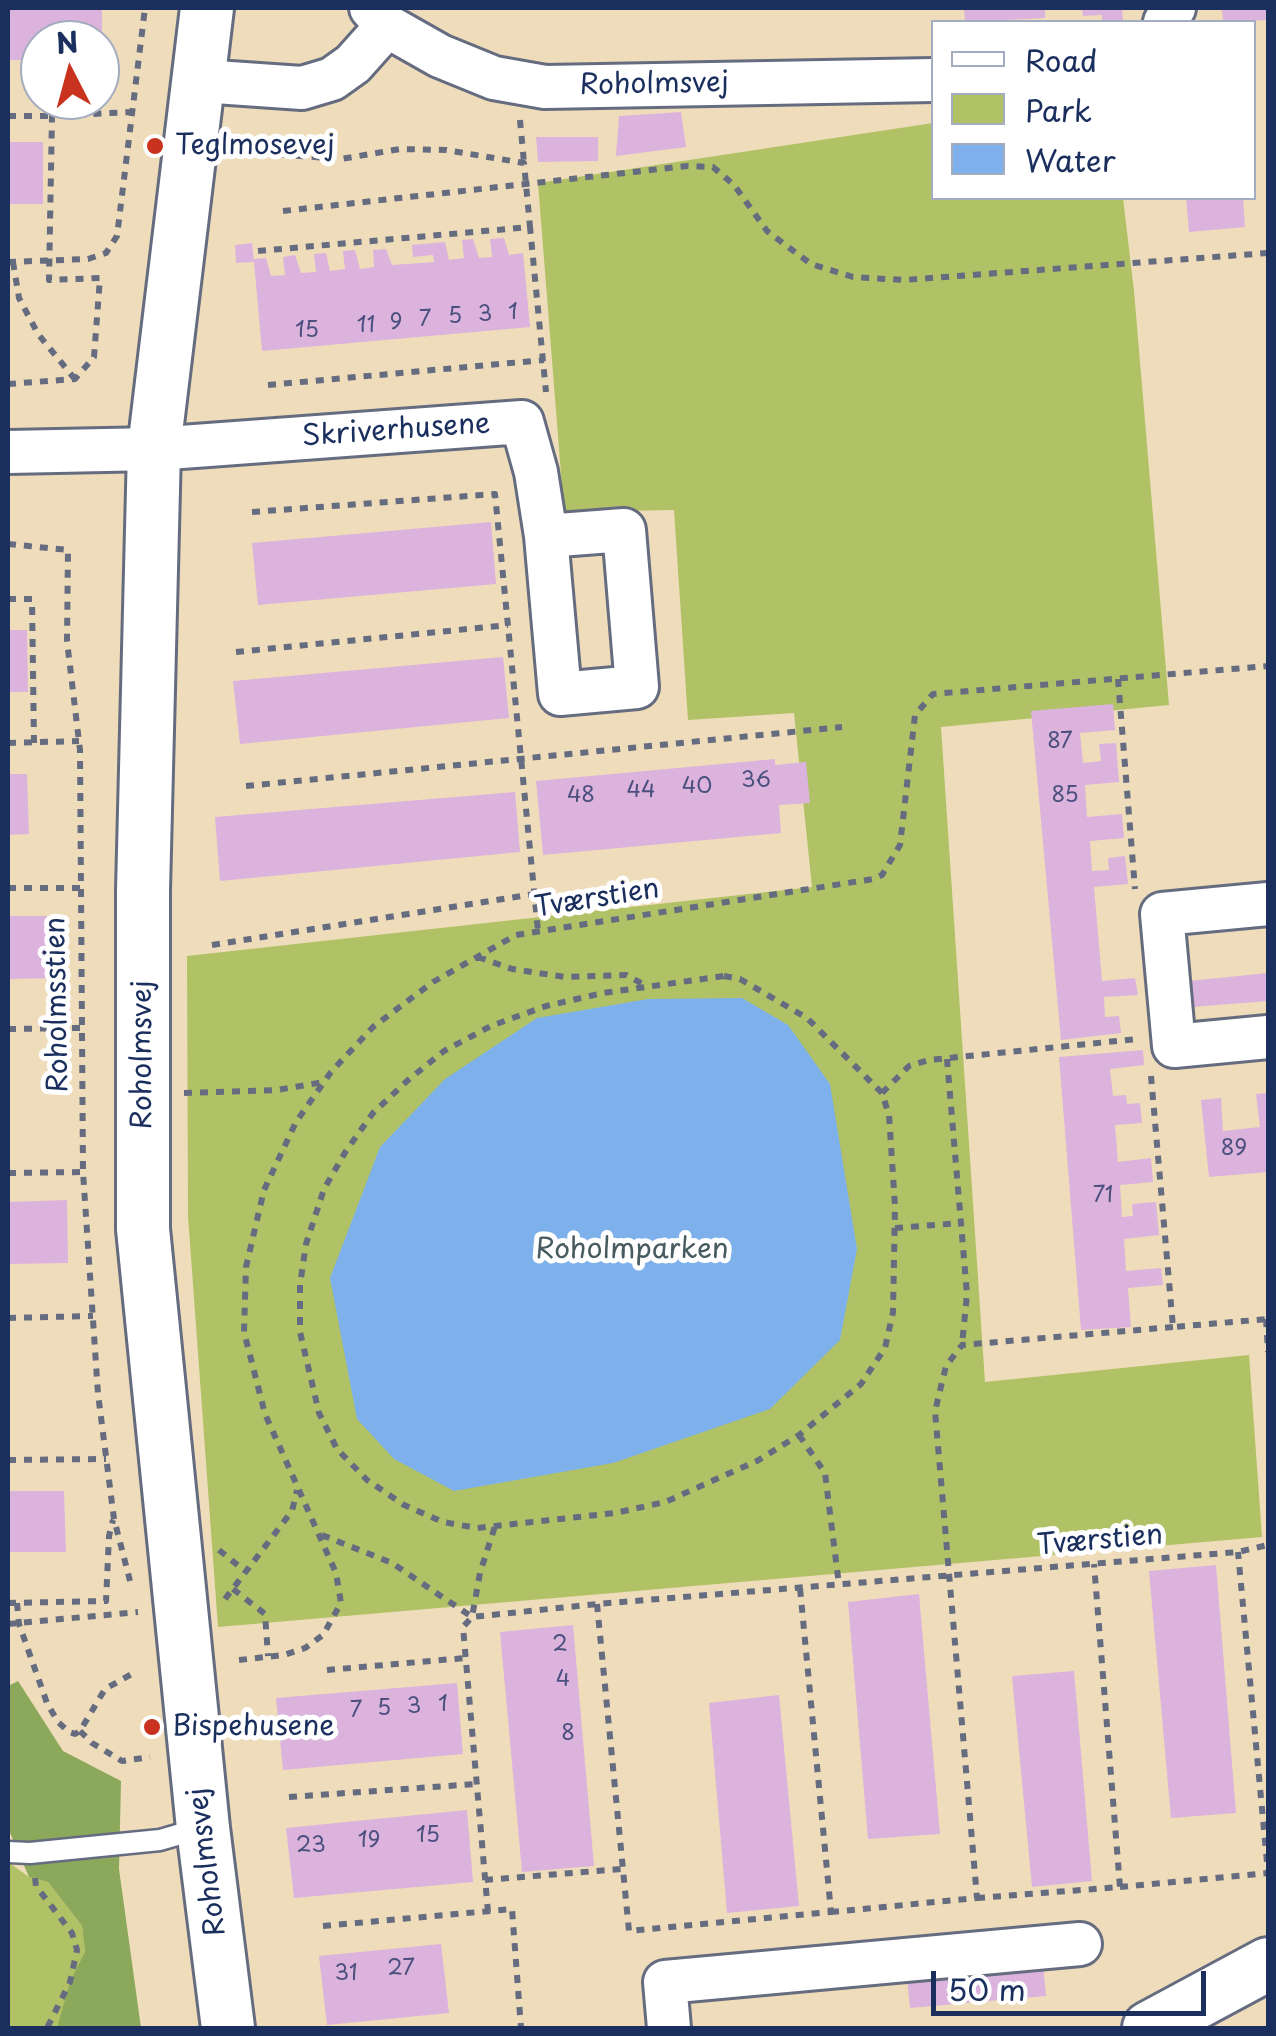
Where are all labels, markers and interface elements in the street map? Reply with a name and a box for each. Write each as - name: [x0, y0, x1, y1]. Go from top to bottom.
- text: N: [54, 19, 80, 64]
- north arrow: [20, 20, 120, 120]
- legend: [931, 20, 1256, 200]
- text: Road: [1025, 37, 1098, 82]
- street label: Roholmsvej: [579, 67, 729, 103]
- text: Park: [1025, 87, 1092, 132]
- place label: Teglmosevej: [175, 129, 335, 163]
- marker: Teglmosevej: [144, 135, 166, 157]
- text: Water: [1025, 137, 1116, 182]
- house number: 1: [508, 300, 518, 326]
- house number: 3: [478, 302, 492, 328]
- house number: 5: [448, 304, 462, 330]
- house number: 7: [419, 307, 431, 333]
- house number: 9: [390, 310, 402, 336]
- house number: 11: [357, 313, 375, 339]
- house number: 15: [295, 318, 319, 344]
- street label: Skriverhusene: [301, 408, 491, 454]
- house number: 87: [1047, 729, 1073, 755]
- house number: 36: [741, 768, 771, 794]
- house number: 40: [682, 774, 712, 800]
- house number: 44: [626, 778, 656, 804]
- house number: 48: [567, 783, 595, 809]
- house number: 85: [1051, 783, 1079, 809]
- street label: Tværstien: [532, 873, 662, 925]
- street label: Roholmsstien: [40, 917, 76, 1093]
- street label: Roholmsvej: [126, 980, 160, 1130]
- house number: 89: [1221, 1136, 1247, 1162]
- house number: 71: [1093, 1183, 1113, 1209]
- park label: Roholmparken: [535, 1233, 729, 1267]
- street label: Tværstien: [1036, 1519, 1164, 1563]
- house number: 2: [552, 1632, 568, 1658]
- house number: 4: [556, 1667, 570, 1693]
- house number: 1: [438, 1692, 448, 1718]
- house number: 3: [407, 1694, 421, 1720]
- house number: 5: [377, 1696, 391, 1722]
- house number: 7: [350, 1698, 362, 1724]
- place label: Bispehusene: [172, 1710, 335, 1744]
- marker: Bispehusene: [141, 1716, 163, 1738]
- house number: 8: [561, 1721, 575, 1747]
- street label: Roholmsvej: [182, 1786, 234, 1938]
- house number: 15: [416, 1823, 440, 1849]
- house number: 19: [358, 1828, 380, 1854]
- house number: 23: [296, 1833, 326, 1859]
- scale bar: [936, 1951, 1211, 2013]
- house number: 27: [387, 1956, 415, 1982]
- house number: 31: [334, 1961, 358, 1987]
- text: 50 m: [948, 1966, 1026, 2011]

